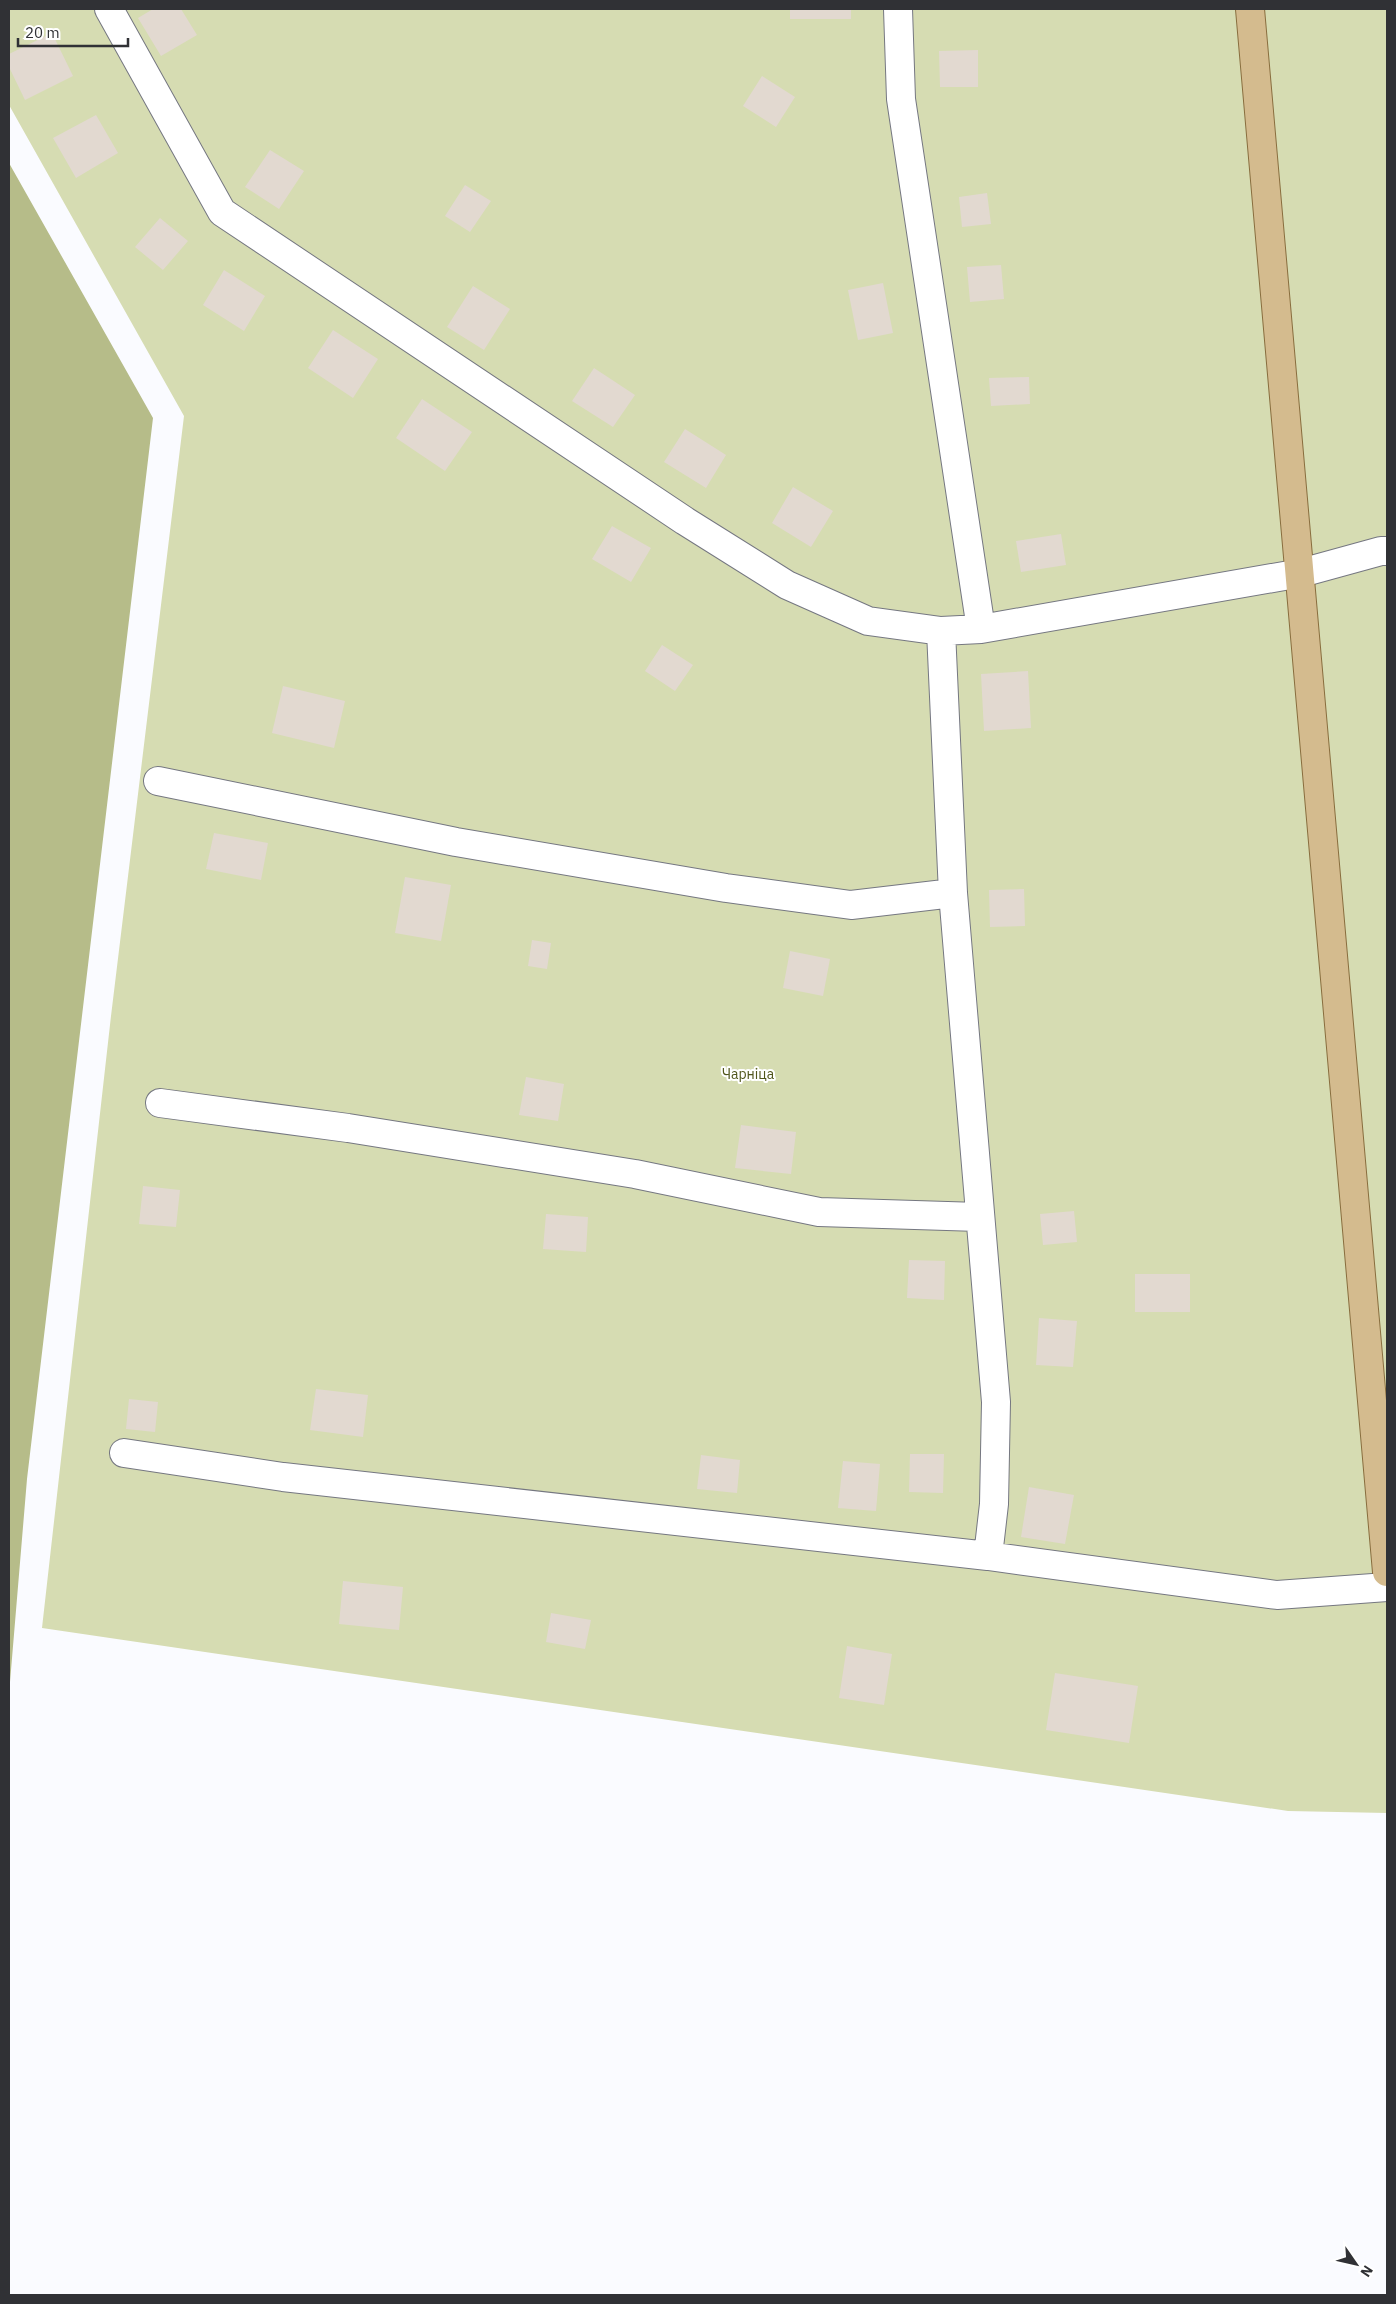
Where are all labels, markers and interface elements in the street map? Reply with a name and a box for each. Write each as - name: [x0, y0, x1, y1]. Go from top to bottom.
- scale bar: [18, 15, 128, 47]
- text: 20 m: [25, 23, 60, 42]
- park label: Чарніца: [722, 1065, 775, 1083]
- north arrow: [1331, 2239, 1381, 2289]
- text: N: [1356, 2262, 1377, 2281]

